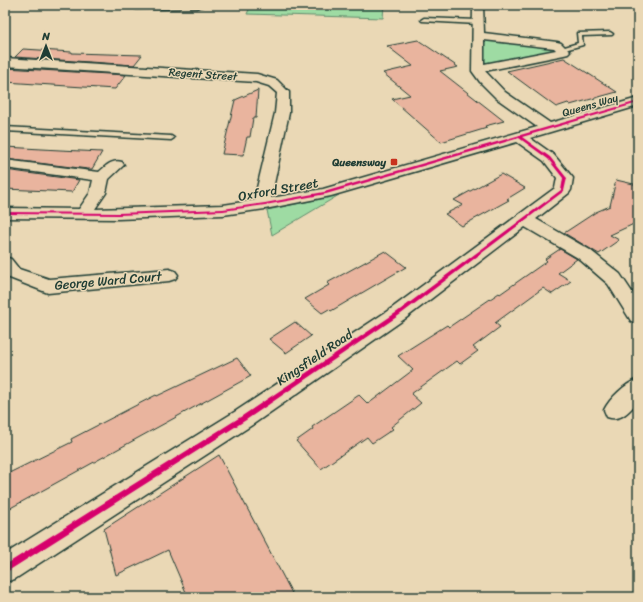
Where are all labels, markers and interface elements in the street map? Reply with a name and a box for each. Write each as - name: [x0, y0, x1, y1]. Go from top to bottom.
- north arrow: [26, 26, 66, 66]
- text: N: [41, 27, 50, 46]
- street label: Regent Street: [168, 63, 238, 86]
- street label: Queens Way: [560, 88, 621, 123]
- place label: Queensway: [331, 153, 386, 172]
- marker: Queensway: [389, 157, 399, 167]
- street label: Oxford Street: [236, 171, 320, 208]
- street label: George Ward Court: [54, 264, 163, 297]
- street label: Kingsfield Road: [271, 323, 358, 392]

